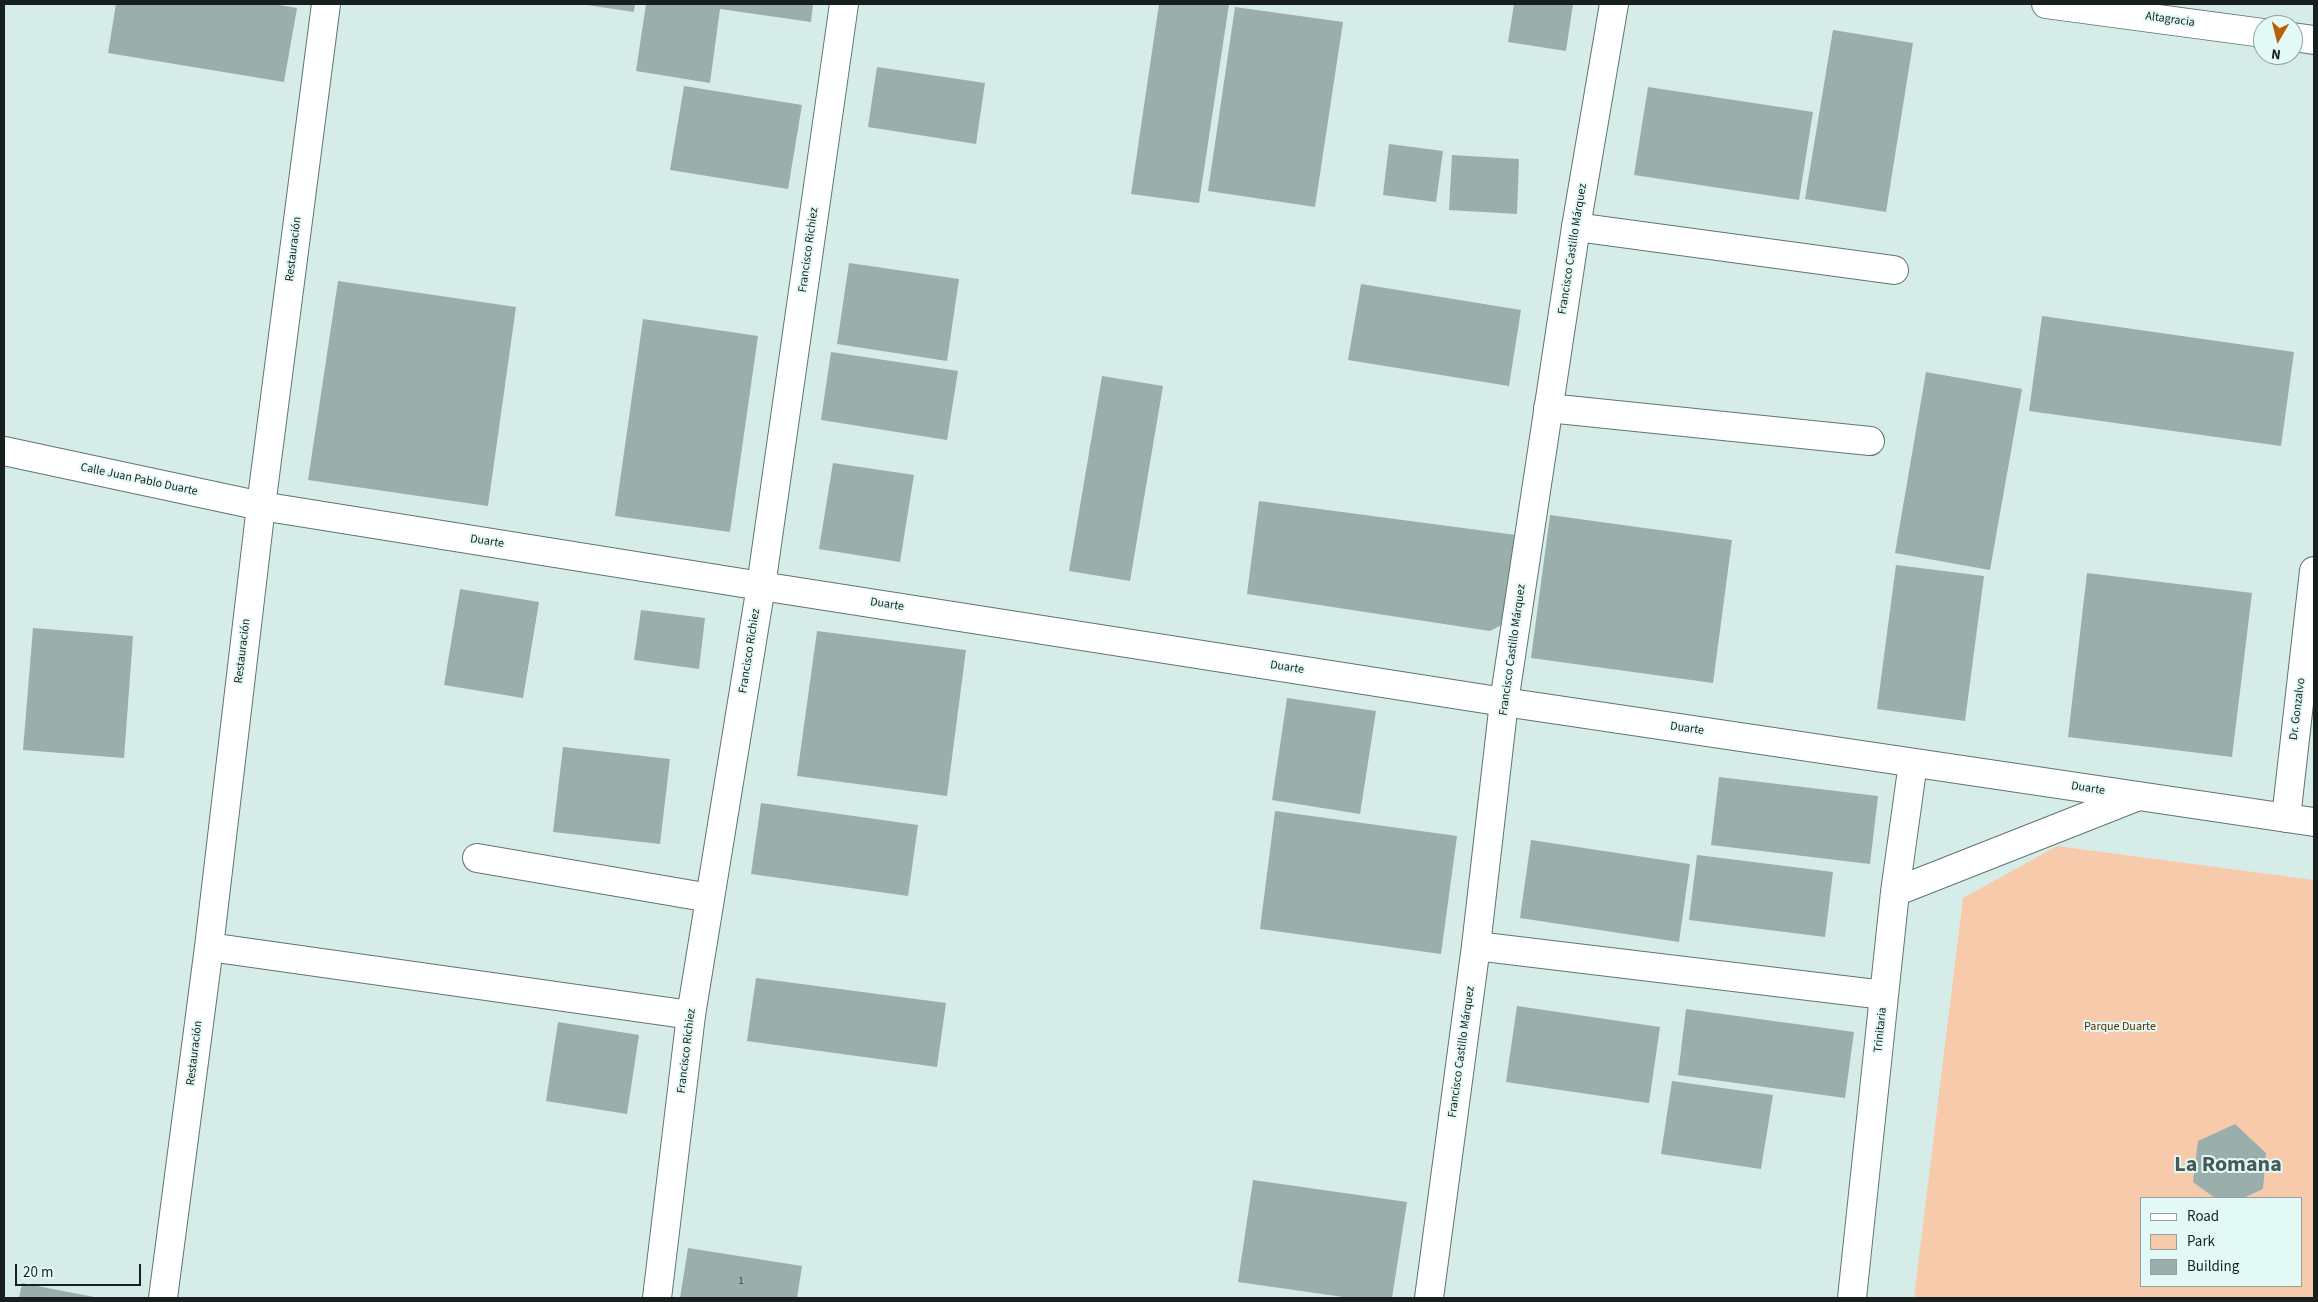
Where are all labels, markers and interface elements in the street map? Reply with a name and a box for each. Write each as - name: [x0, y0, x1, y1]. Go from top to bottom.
- street label: Altagracia: [2144, 9, 2196, 31]
- north arrow: [2253, 15, 2303, 65]
- text: N: [2270, 43, 2282, 64]
- street label: Francisco Castillo Márquez: [1556, 182, 1590, 316]
- street label: Francisco Richiez: [796, 207, 822, 293]
- street label: Restauración: [283, 216, 305, 282]
- street label: Calle Juan Pablo Duarte: [79, 461, 199, 499]
- street label: Duarte: [469, 532, 505, 552]
- street label: Francisco Castillo Márquez: [1497, 583, 1529, 717]
- street label: Duarte: [869, 595, 905, 615]
- street label: Francisco Richiez: [736, 608, 764, 694]
- street label: Restauración: [232, 618, 254, 684]
- street label: Duarte: [1269, 658, 1305, 678]
- street label: Dr. Gonzalvo: [2287, 677, 2309, 741]
- street label: Duarte: [1669, 720, 1705, 738]
- street label: Duarte: [2070, 779, 2106, 799]
- street label: Francisco Castillo Márquez: [1446, 985, 1478, 1119]
- street label: Trinitaria: [1871, 1007, 1891, 1053]
- street label: Francisco Richiez: [675, 1008, 699, 1094]
- street label: Restauración: [184, 1020, 206, 1086]
- park label: Parque Duarte: [2084, 1020, 2156, 1034]
- district label: La Romana: [2174, 1153, 2282, 1179]
- legend: [2140, 1197, 2303, 1287]
- text: Road: [2187, 1206, 2219, 1227]
- text: Park: [2187, 1231, 2215, 1252]
- scale bar: [18, 1254, 144, 1286]
- text: Building: [2187, 1256, 2239, 1277]
- text: 20 m: [23, 1262, 53, 1283]
- house number: 1: [739, 1276, 743, 1288]

